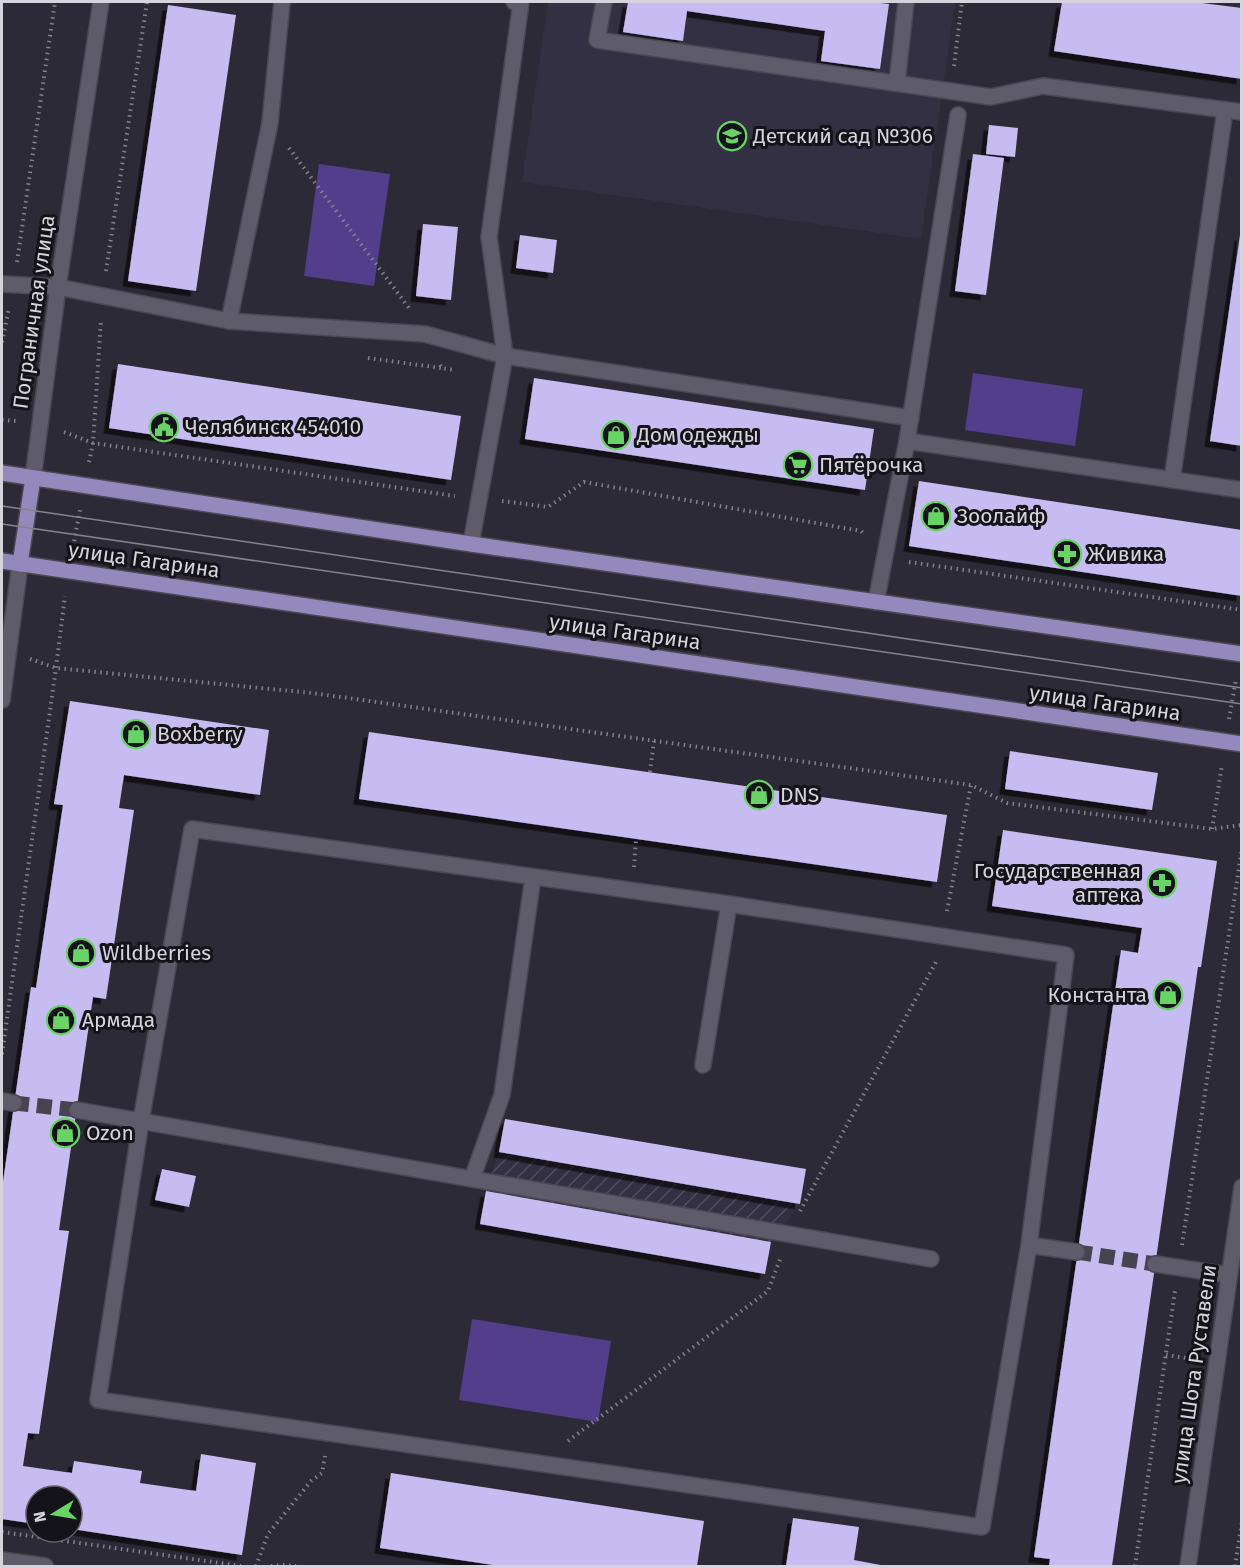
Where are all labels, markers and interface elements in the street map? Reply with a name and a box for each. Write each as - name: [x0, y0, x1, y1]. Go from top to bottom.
- school or university icon: Детский сад №306: [716, 120, 748, 152]
- place label: Детский сад №306: [752, 123, 933, 149]
- street label: Пограничная улица: [8, 213, 60, 411]
- public building icon: Челябинск 454010: [148, 411, 180, 443]
- place label: Челябинск 454010: [185, 414, 361, 440]
- shop icon: Дом одежды: [600, 419, 632, 451]
- place label: Дом одежды: [636, 422, 759, 448]
- supermarket icon: Пятёрочка: [782, 449, 814, 481]
- place label: Пятёрочка: [819, 452, 923, 478]
- shop icon: Зоолайф: [920, 500, 952, 532]
- place label: Зоолайф: [957, 503, 1046, 529]
- street label: улица Гагарина: [67, 537, 221, 583]
- pharmacy icon: Живика: [1051, 538, 1083, 570]
- place label: Живика: [1088, 541, 1164, 567]
- street label: улица Гагарина: [548, 609, 702, 655]
- street label: улица Гагарина: [1028, 680, 1182, 726]
- shop icon: Boxberry: [120, 718, 152, 750]
- place label: Boxberry: [157, 721, 243, 747]
- shop icon: DNS: [743, 779, 775, 811]
- place label: DNS: [780, 782, 819, 808]
- place label: Государственная аптека: [974, 858, 1141, 908]
- pharmacy icon: Государственная аптека: [1146, 867, 1178, 899]
- shop icon: Wildberries: [65, 937, 97, 969]
- place label: Wildberries: [102, 940, 211, 966]
- shop icon: Константа: [1152, 979, 1184, 1011]
- place label: Константа: [1048, 982, 1147, 1008]
- shop icon: Армада: [45, 1004, 77, 1036]
- place label: Армада: [82, 1007, 155, 1033]
- shop icon: Ozon: [49, 1117, 81, 1149]
- place label: Ozon: [86, 1120, 134, 1146]
- street label: улица Шота Руставели: [1166, 1263, 1222, 1485]
- north arrow: [24, 1484, 84, 1544]
- text: N: [29, 1510, 50, 1524]

